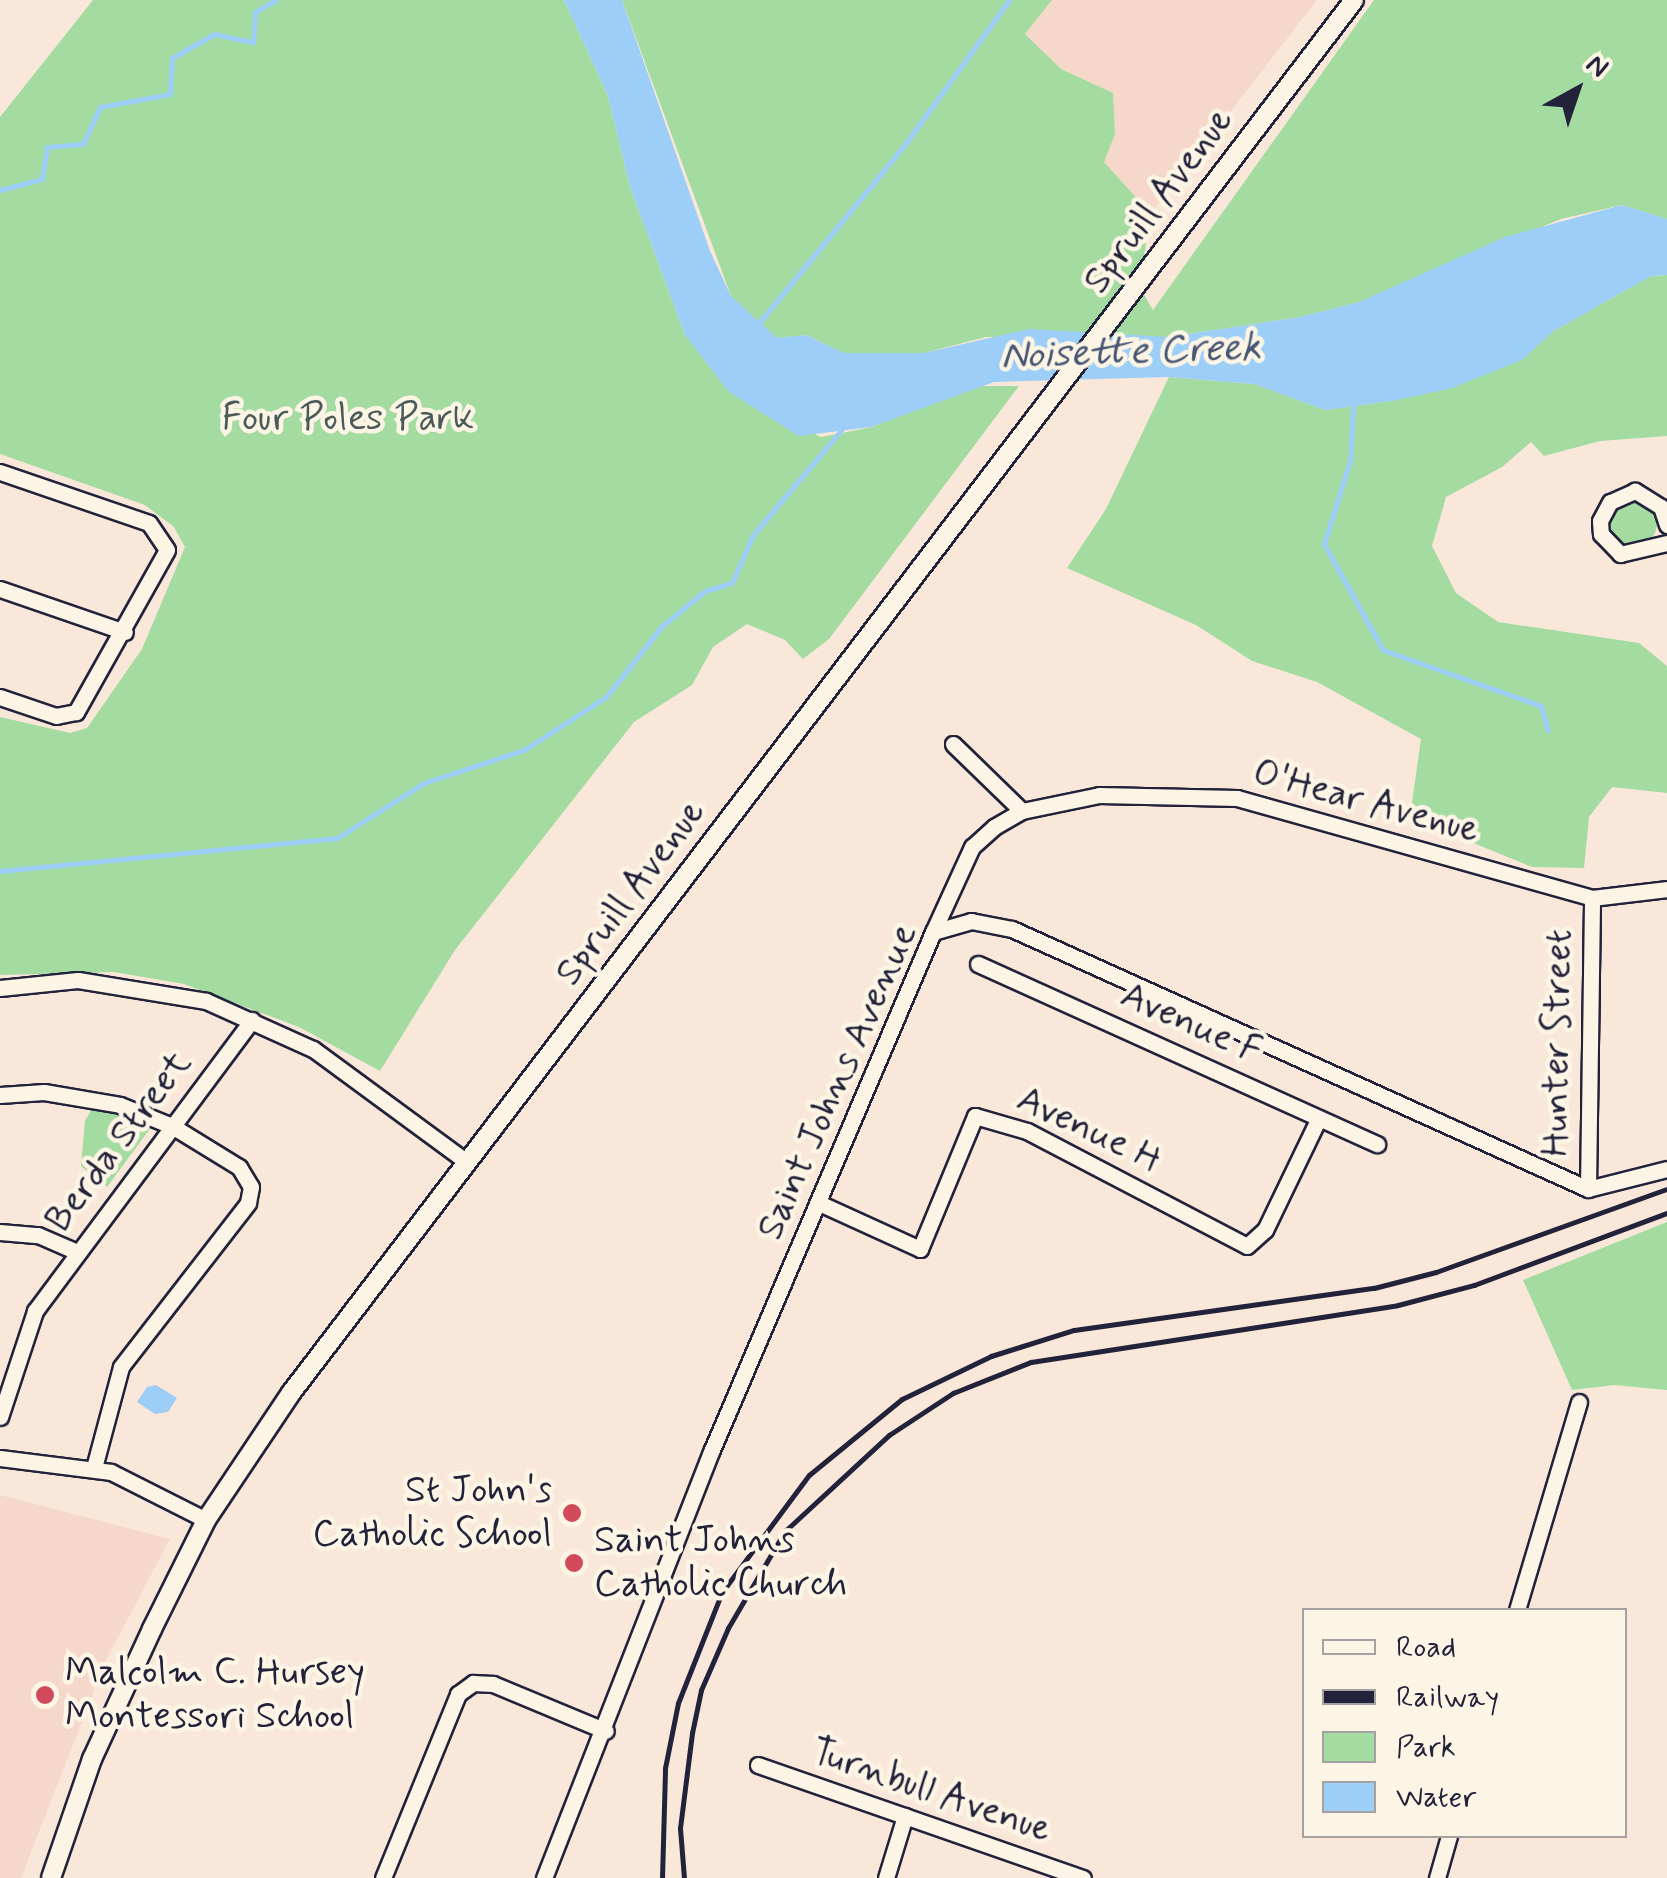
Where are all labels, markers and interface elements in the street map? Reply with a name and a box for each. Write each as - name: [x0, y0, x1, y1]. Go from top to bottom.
- north arrow: [1527, 40, 1627, 140]
- text: N: [1578, 46, 1616, 87]
- street label: Spruill Avenue: [1071, 95, 1247, 307]
- water label: Noisette Creek: [1001, 324, 1261, 380]
- park label: Four Poles Park: [228, 396, 468, 442]
- street label: O'Hear Avenue: [1243, 749, 1489, 855]
- street label: Spruill Avenue: [543, 787, 719, 999]
- street label: Saint Johns Avenue: [750, 922, 926, 1242]
- street label: Hunter Street: [1533, 926, 1583, 1160]
- street label: Avenue F: [1113, 973, 1269, 1075]
- street label: Berda Street: [36, 1042, 202, 1242]
- street label: Avenue H: [1010, 1077, 1168, 1183]
- place label: St John's Catholic School: [311, 1468, 552, 1558]
- marker: St John's Catholic School: [561, 1502, 583, 1524]
- place label: Saint Johns Catholic Church: [594, 1518, 857, 1608]
- marker: Saint Johns Catholic Church: [563, 1552, 585, 1574]
- legend: [1302, 1608, 1627, 1838]
- text: Road: [1396, 1628, 1456, 1667]
- place label: Malcolm C. Hursey Montessori School: [65, 1650, 368, 1740]
- text: Railway: [1396, 1678, 1499, 1717]
- marker: Malcolm C. Hursey Montessori School: [34, 1684, 56, 1706]
- street label: Turnbull Avenue: [802, 1728, 1060, 1854]
- text: Park: [1396, 1728, 1456, 1767]
- text: Water: [1396, 1778, 1476, 1817]

